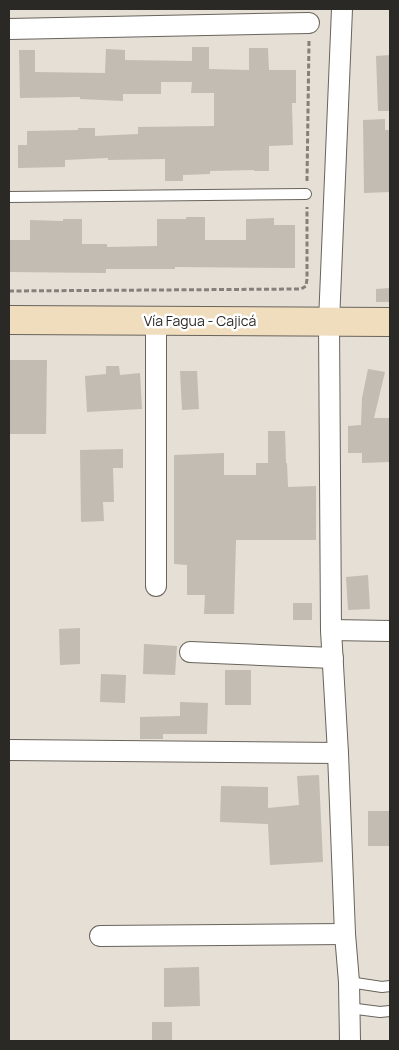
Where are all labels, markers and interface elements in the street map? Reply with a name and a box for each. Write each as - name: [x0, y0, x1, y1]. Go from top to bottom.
- street label: Vía Fagua - Cajicá: [144, 311, 256, 330]

